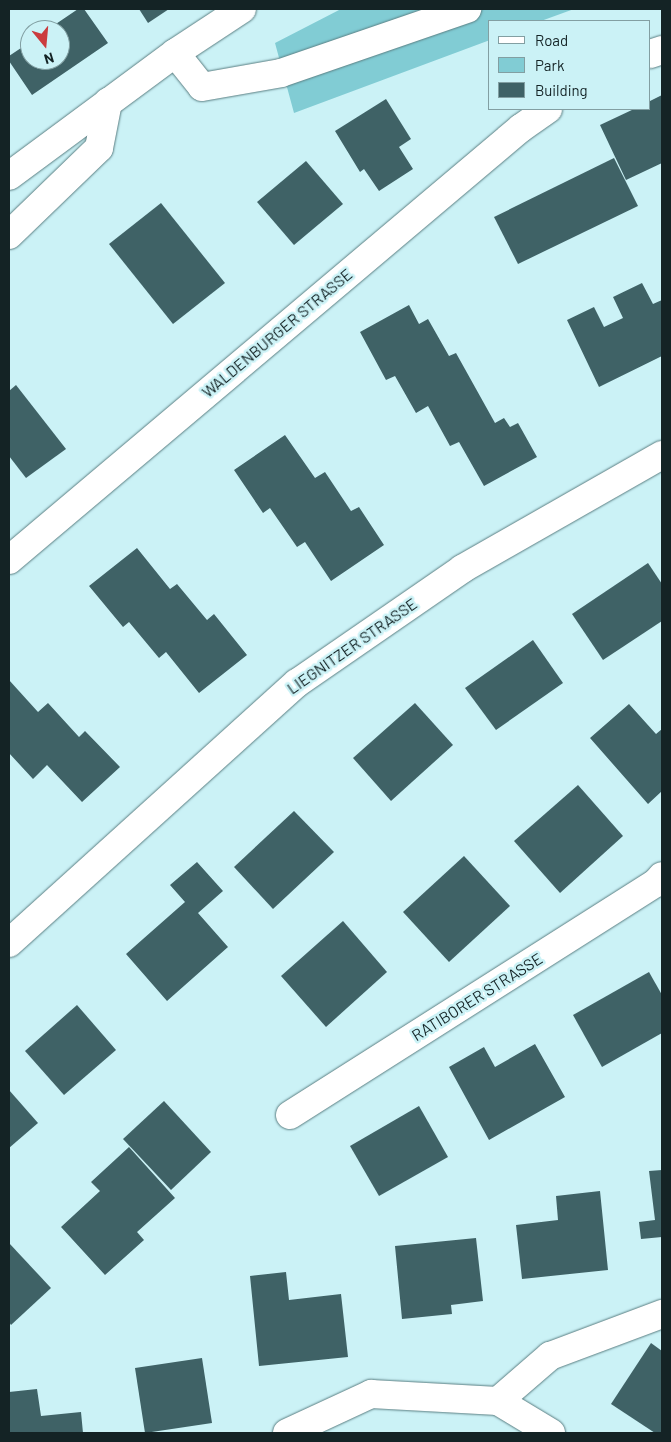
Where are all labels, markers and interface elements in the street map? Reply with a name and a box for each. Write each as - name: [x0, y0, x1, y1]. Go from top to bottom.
- north arrow: [20, 20, 70, 70]
- legend: [488, 20, 651, 110]
- text: Road: [535, 31, 568, 49]
- text: N: [42, 49, 56, 68]
- text: Park: [535, 56, 564, 74]
- text: Building: [535, 81, 588, 99]
- street label: WALDENBURGER STRASSE: [198, 265, 356, 401]
- street label: LIEGNITZER STRASSE: [283, 594, 421, 698]
- street label: RATIBORER STRASSE: [408, 949, 546, 1045]

